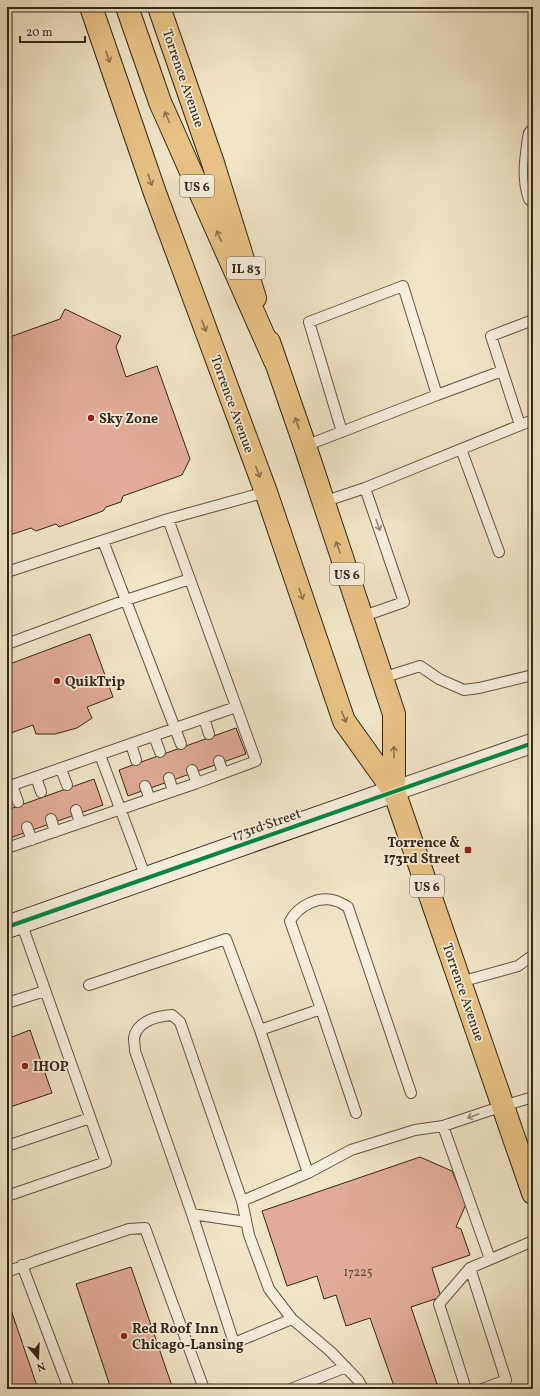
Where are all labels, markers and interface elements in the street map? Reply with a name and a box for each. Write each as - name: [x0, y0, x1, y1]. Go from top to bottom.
- scale bar: [20, 18, 85, 44]
- text: 20 m: [26, 25, 53, 41]
- street label: Torrence Avenue: [157, 27, 208, 131]
- one-way arrow: [105, 51, 112, 64]
- one-way arrow: [163, 111, 170, 123]
- one-way arrow: [147, 174, 154, 187]
- road number: US 6: [180, 175, 214, 197]
- one-way arrow: [215, 230, 223, 242]
- road number: IL 83: [227, 257, 265, 279]
- one-way arrow: [200, 320, 208, 332]
- street label: Torrence Avenue: [205, 353, 258, 456]
- place label: Sky Zone: [99, 410, 158, 429]
- marker: Sky Zone: [86, 413, 96, 423]
- one-way arrow: [292, 418, 300, 430]
- one-way arrow: [254, 465, 262, 477]
- one-way arrow: [375, 518, 382, 531]
- one-way arrow: [333, 541, 341, 553]
- road number: US 6: [330, 563, 364, 585]
- one-way arrow: [298, 588, 305, 601]
- place label: QuikTrip: [65, 673, 125, 692]
- marker: QuikTrip: [52, 676, 62, 686]
- one-way arrow: [340, 711, 348, 723]
- one-way arrow: [390, 746, 398, 759]
- street label: 173rd Street: [229, 805, 304, 846]
- place label: Torrence & 173rd Street: [383, 834, 460, 869]
- marker: Torrence & 173rd Street: [463, 845, 473, 855]
- road number: US 6: [410, 875, 444, 897]
- street label: Torrence Avenue: [437, 941, 488, 1045]
- place label: IHOP: [33, 1058, 69, 1077]
- marker: IHOP: [20, 1061, 30, 1071]
- one-way arrow: [466, 1113, 479, 1120]
- house number: 17225: [344, 1265, 373, 1281]
- place label: Red Roof Inn Chicago-Lansing: [132, 1320, 244, 1355]
- marker: Red Roof Inn Chicago-Lansing: [119, 1331, 129, 1341]
- north arrow: [18, 1338, 58, 1378]
- text: N: [35, 1358, 47, 1374]

